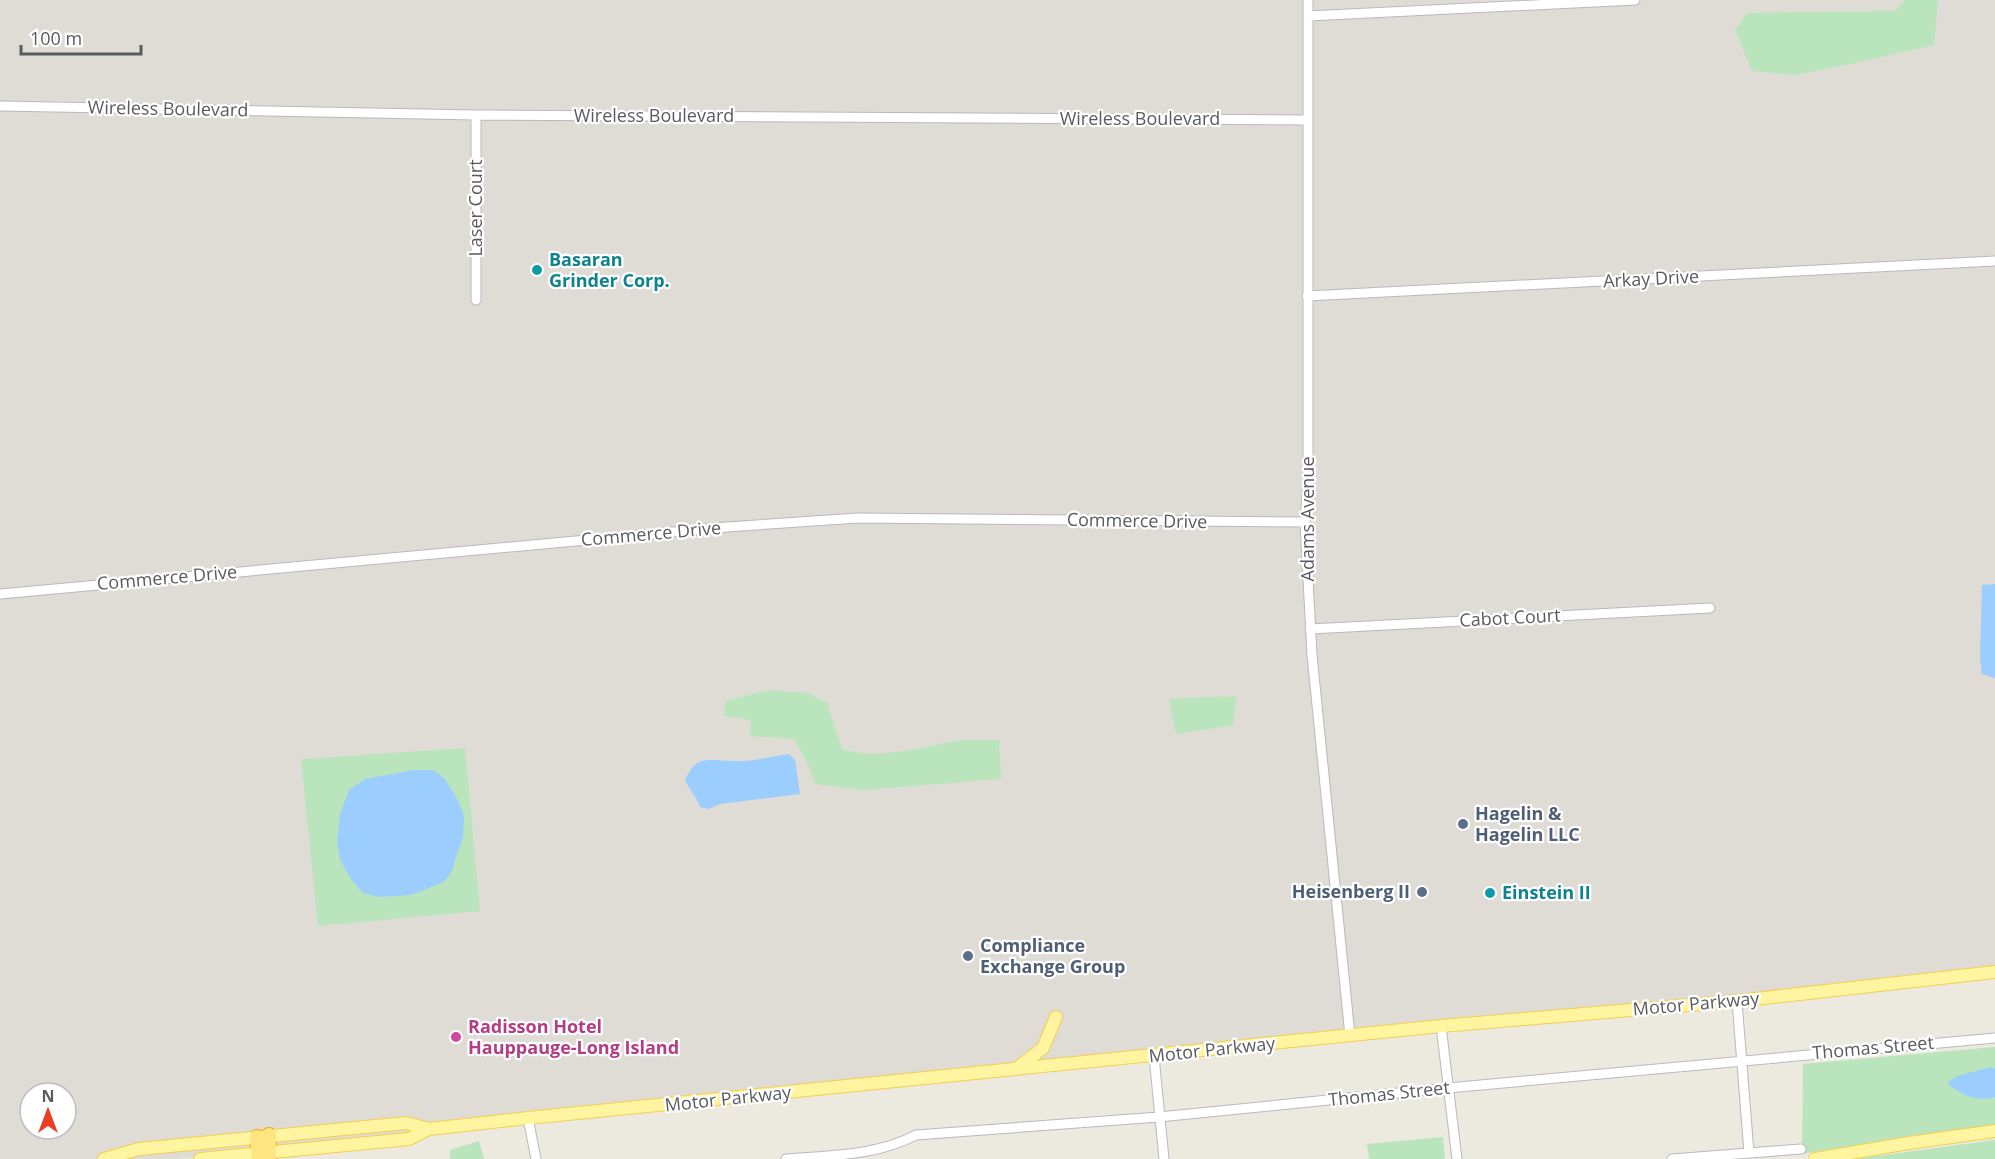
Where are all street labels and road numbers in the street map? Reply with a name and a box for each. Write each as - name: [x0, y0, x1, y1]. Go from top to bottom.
- street label: Wireless Boulevard: [88, 95, 249, 121]
- street label: Wireless Boulevard: [574, 103, 734, 127]
- street label: Wireless Boulevard: [1060, 106, 1220, 130]
- street label: Laser Court: [463, 159, 487, 257]
- street label: Arkay Drive: [1602, 264, 1699, 292]
- street label: Adams Avenue: [1295, 457, 1319, 581]
- street label: Commerce Drive: [1067, 507, 1207, 533]
- street label: Commerce Drive: [580, 515, 722, 551]
- street label: Commerce Drive: [96, 559, 238, 595]
- street label: Cabot Court: [1459, 602, 1561, 632]
- street label: Motor Parkway: [1632, 985, 1761, 1020]
- street label: Motor Parkway: [1148, 1030, 1277, 1068]
- street label: Thomas Street: [1811, 1030, 1935, 1064]
- street label: Thomas Street: [1327, 1075, 1451, 1111]
- street label: Motor Parkway: [664, 1079, 793, 1117]

